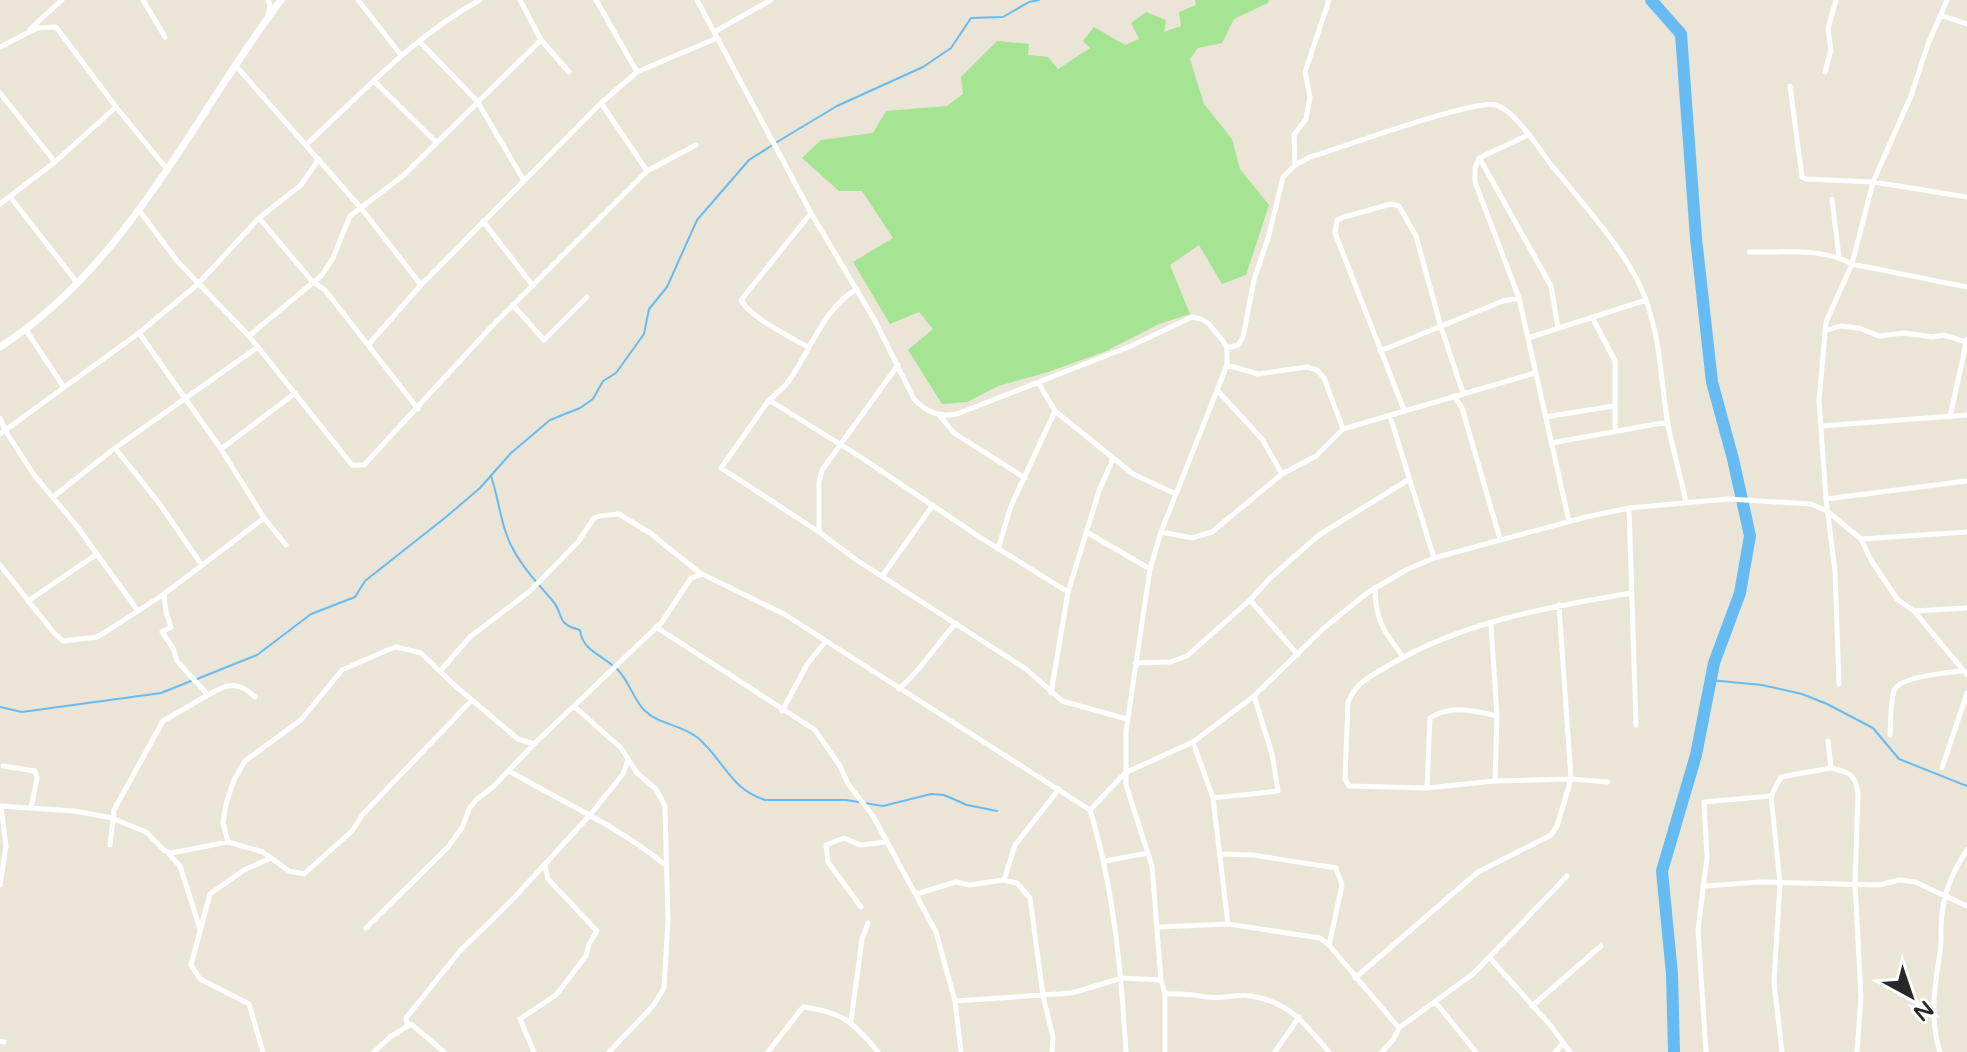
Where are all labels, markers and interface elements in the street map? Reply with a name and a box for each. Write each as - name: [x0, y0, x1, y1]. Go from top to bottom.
- north arrow: [1871, 956, 1951, 1036]
- text: N: [1908, 995, 1938, 1026]

